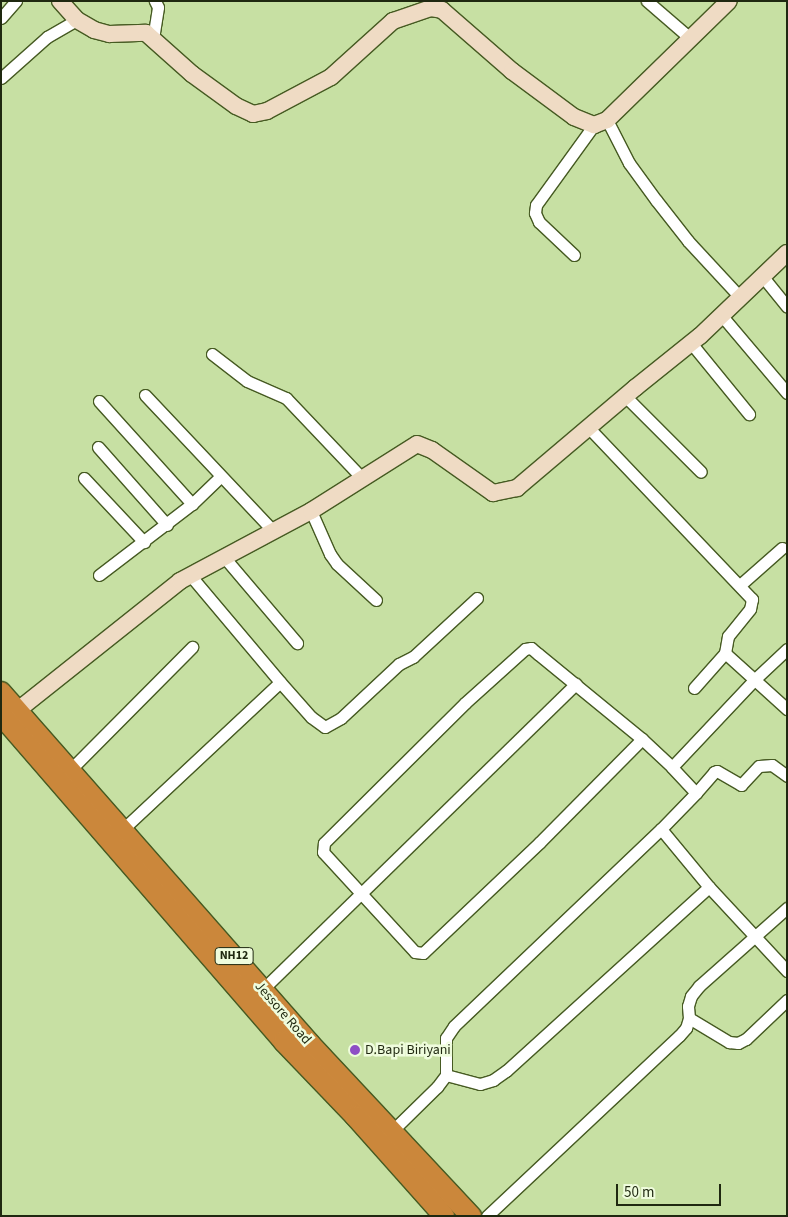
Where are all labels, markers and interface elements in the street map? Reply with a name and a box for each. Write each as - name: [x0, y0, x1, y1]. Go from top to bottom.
- road number: NH12: [214, 946, 254, 966]
- street label: Jessore Road: [251, 978, 315, 1048]
- place label: D.Bapi Biriyani: [365, 1042, 451, 1058]
- marker: D.Bapi Biriyani: [349, 1044, 361, 1056]
- scale bar: [618, 1174, 723, 1206]
- text: 50 m: [624, 1182, 654, 1203]

